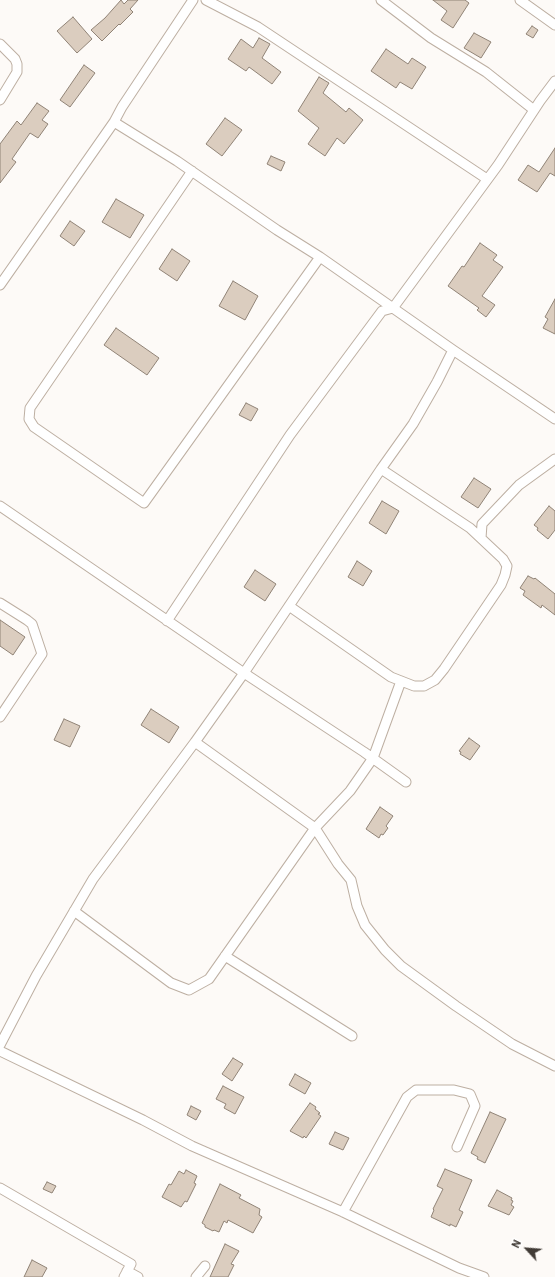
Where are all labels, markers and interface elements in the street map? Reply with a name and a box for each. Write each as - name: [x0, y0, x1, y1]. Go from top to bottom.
- north arrow: [507, 1229, 547, 1269]
- text: N: [508, 1237, 523, 1250]

